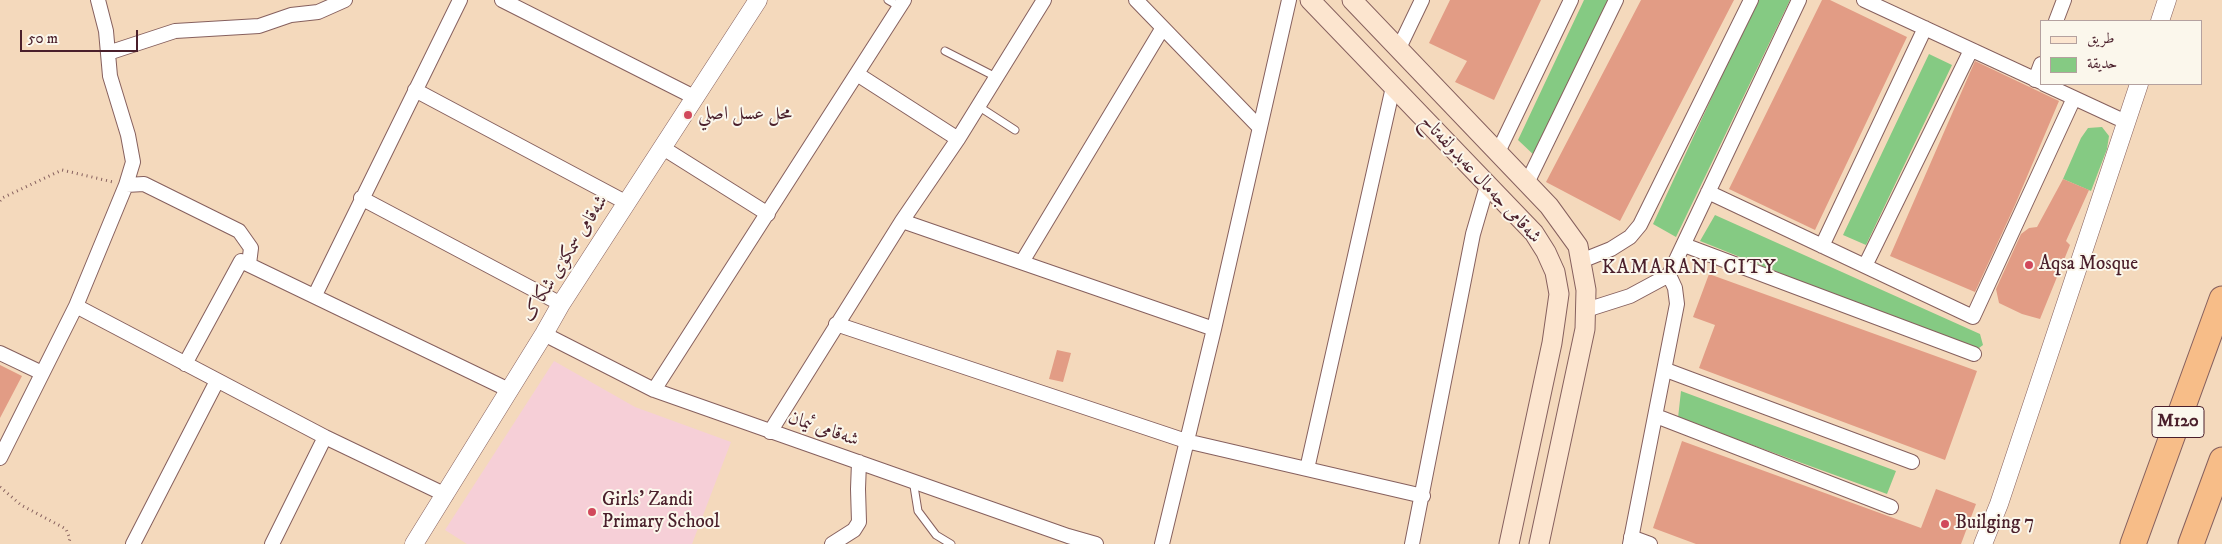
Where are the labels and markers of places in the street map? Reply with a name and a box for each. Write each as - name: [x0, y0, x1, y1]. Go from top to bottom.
- place label: محل عسل اصلي: [698, 104, 792, 126]
- marker: محل عسل اصلي: [682, 109, 694, 121]
- place label: Aqsa Mosque: [2039, 254, 2138, 276]
- marker: Aqsa Mosque: [2023, 259, 2035, 271]
- place label: Girls' Zandi Primary School: [602, 490, 720, 534]
- marker: Girls' Zandi Primary School: [586, 506, 598, 518]
- place label: Builging 7: [1955, 513, 2034, 535]
- marker: Builging 7: [1939, 518, 1951, 530]

